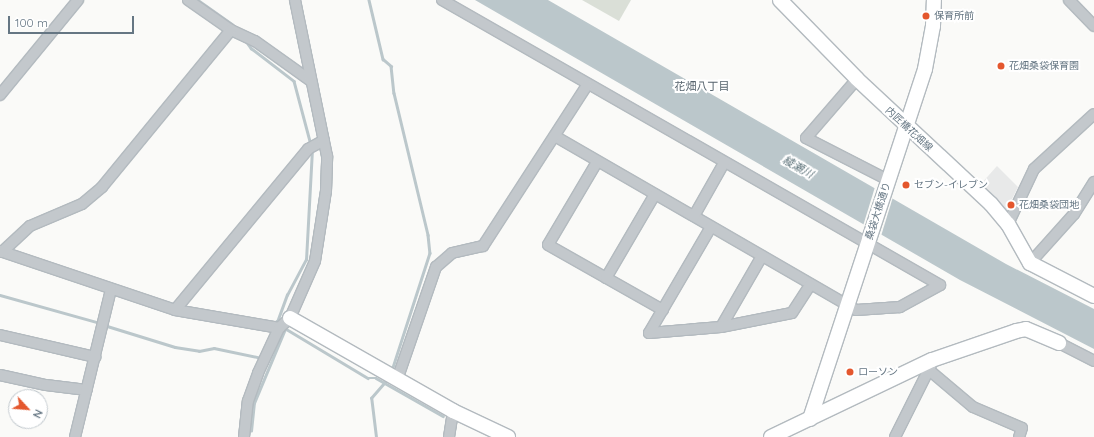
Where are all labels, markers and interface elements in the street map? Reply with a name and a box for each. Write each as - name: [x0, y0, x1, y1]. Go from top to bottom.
- scale bar: [10, 8, 136, 34]
- place label: 保育所前: [934, 10, 974, 22]
- marker: 保育所前: [921, 11, 931, 21]
- text: 100 m: [15, 15, 48, 30]
- place label: 花畑桑袋保育園: [1009, 60, 1079, 72]
- marker: 花畑桑袋保育園: [996, 61, 1006, 71]
- district label: 花畑八丁目: [675, 79, 729, 93]
- street label: 内匠橋花畑線: [883, 104, 935, 154]
- water label: 綾瀬川: [780, 153, 816, 181]
- place label: セブン-イレブン: [914, 179, 988, 191]
- marker: セブン-イレブン: [901, 180, 911, 190]
- street label: 桑袋大橋通り: [863, 181, 893, 241]
- place label: 花畑桑袋団地: [1019, 199, 1079, 211]
- marker: 花畑桑袋団地: [1006, 200, 1016, 210]
- place label: ローソン: [858, 366, 898, 378]
- marker: ローソン: [845, 367, 855, 377]
- north arrow: [8, 389, 48, 429]
- text: N: [30, 407, 46, 421]

